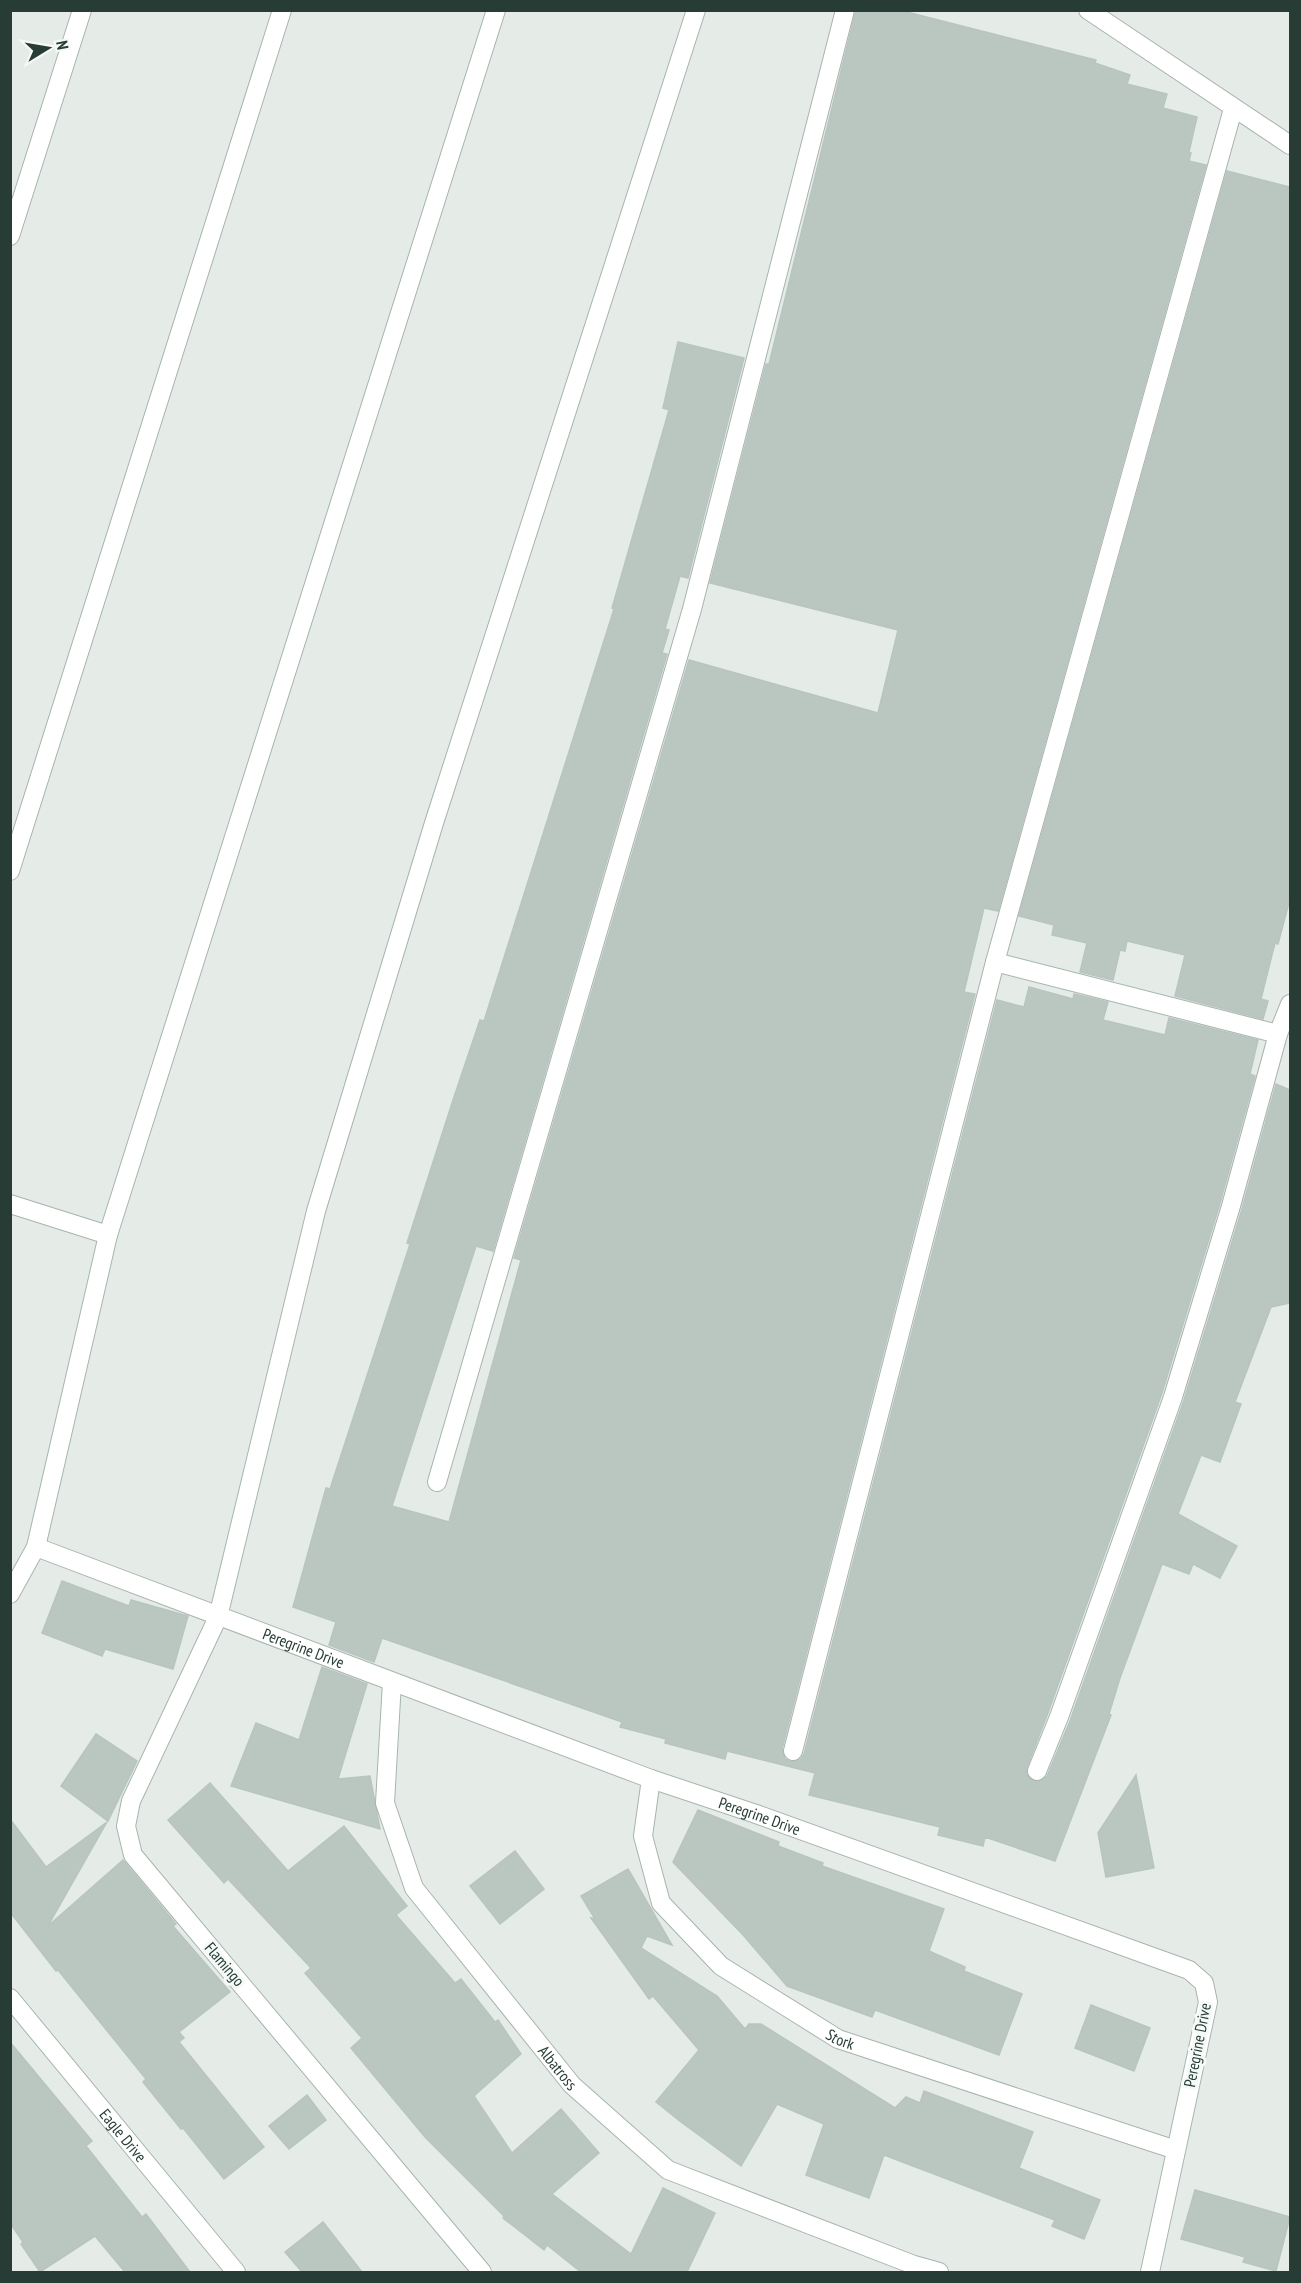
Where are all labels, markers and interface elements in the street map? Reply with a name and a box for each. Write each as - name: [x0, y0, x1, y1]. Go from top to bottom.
- north arrow: [18, 18, 78, 78]
- text: N: [52, 39, 73, 51]
- street label: Peregrine Drive: [260, 1624, 347, 1672]
- street label: Peregrine Drive: [716, 1792, 803, 1839]
- street label: Flamingo: [201, 1938, 249, 1990]
- street label: Peregrine Drive: [1179, 2001, 1215, 2089]
- street label: Stork: [822, 2024, 858, 2054]
- street label: Albatross: [534, 2041, 581, 2095]
- street label: Eagle Drive: [95, 2105, 151, 2166]

